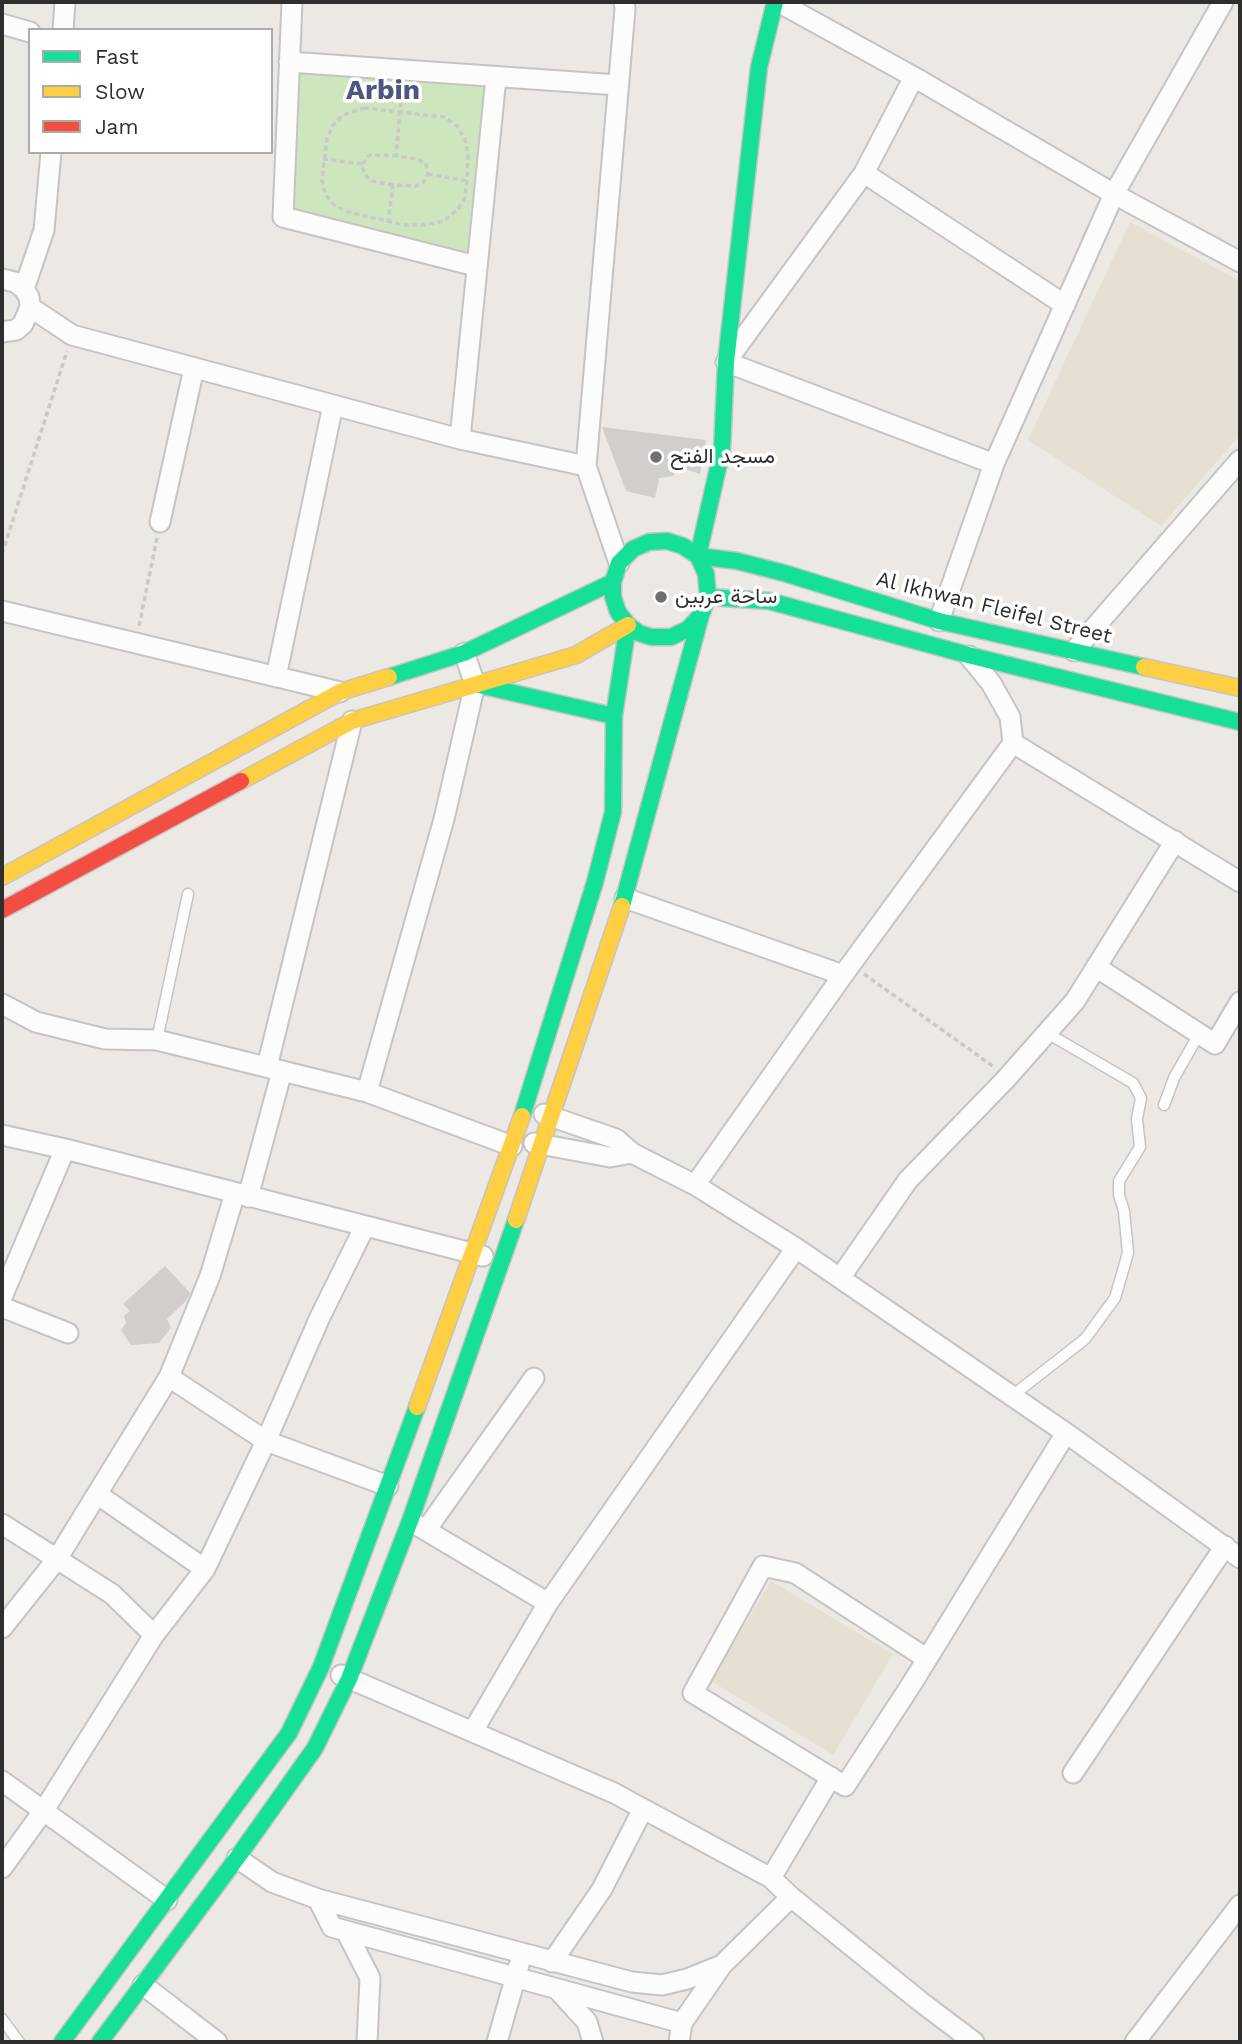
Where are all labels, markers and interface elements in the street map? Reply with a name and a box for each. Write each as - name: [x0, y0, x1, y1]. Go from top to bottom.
- legend: [28, 28, 273, 154]
- text: Fast: [95, 44, 139, 69]
- district label: Arbin: [346, 74, 420, 108]
- text: Slow: [95, 79, 145, 104]
- text: Jam: [95, 114, 138, 139]
- place label: مسجد الفتح: [670, 444, 775, 470]
- marker: مسجد الفتح: [648, 449, 664, 465]
- street label: Al Ikhwan Fleifel Street: [874, 567, 1114, 649]
- place label: ساحة عربين: [675, 584, 777, 610]
- marker: ساحة عربين: [653, 589, 669, 605]

